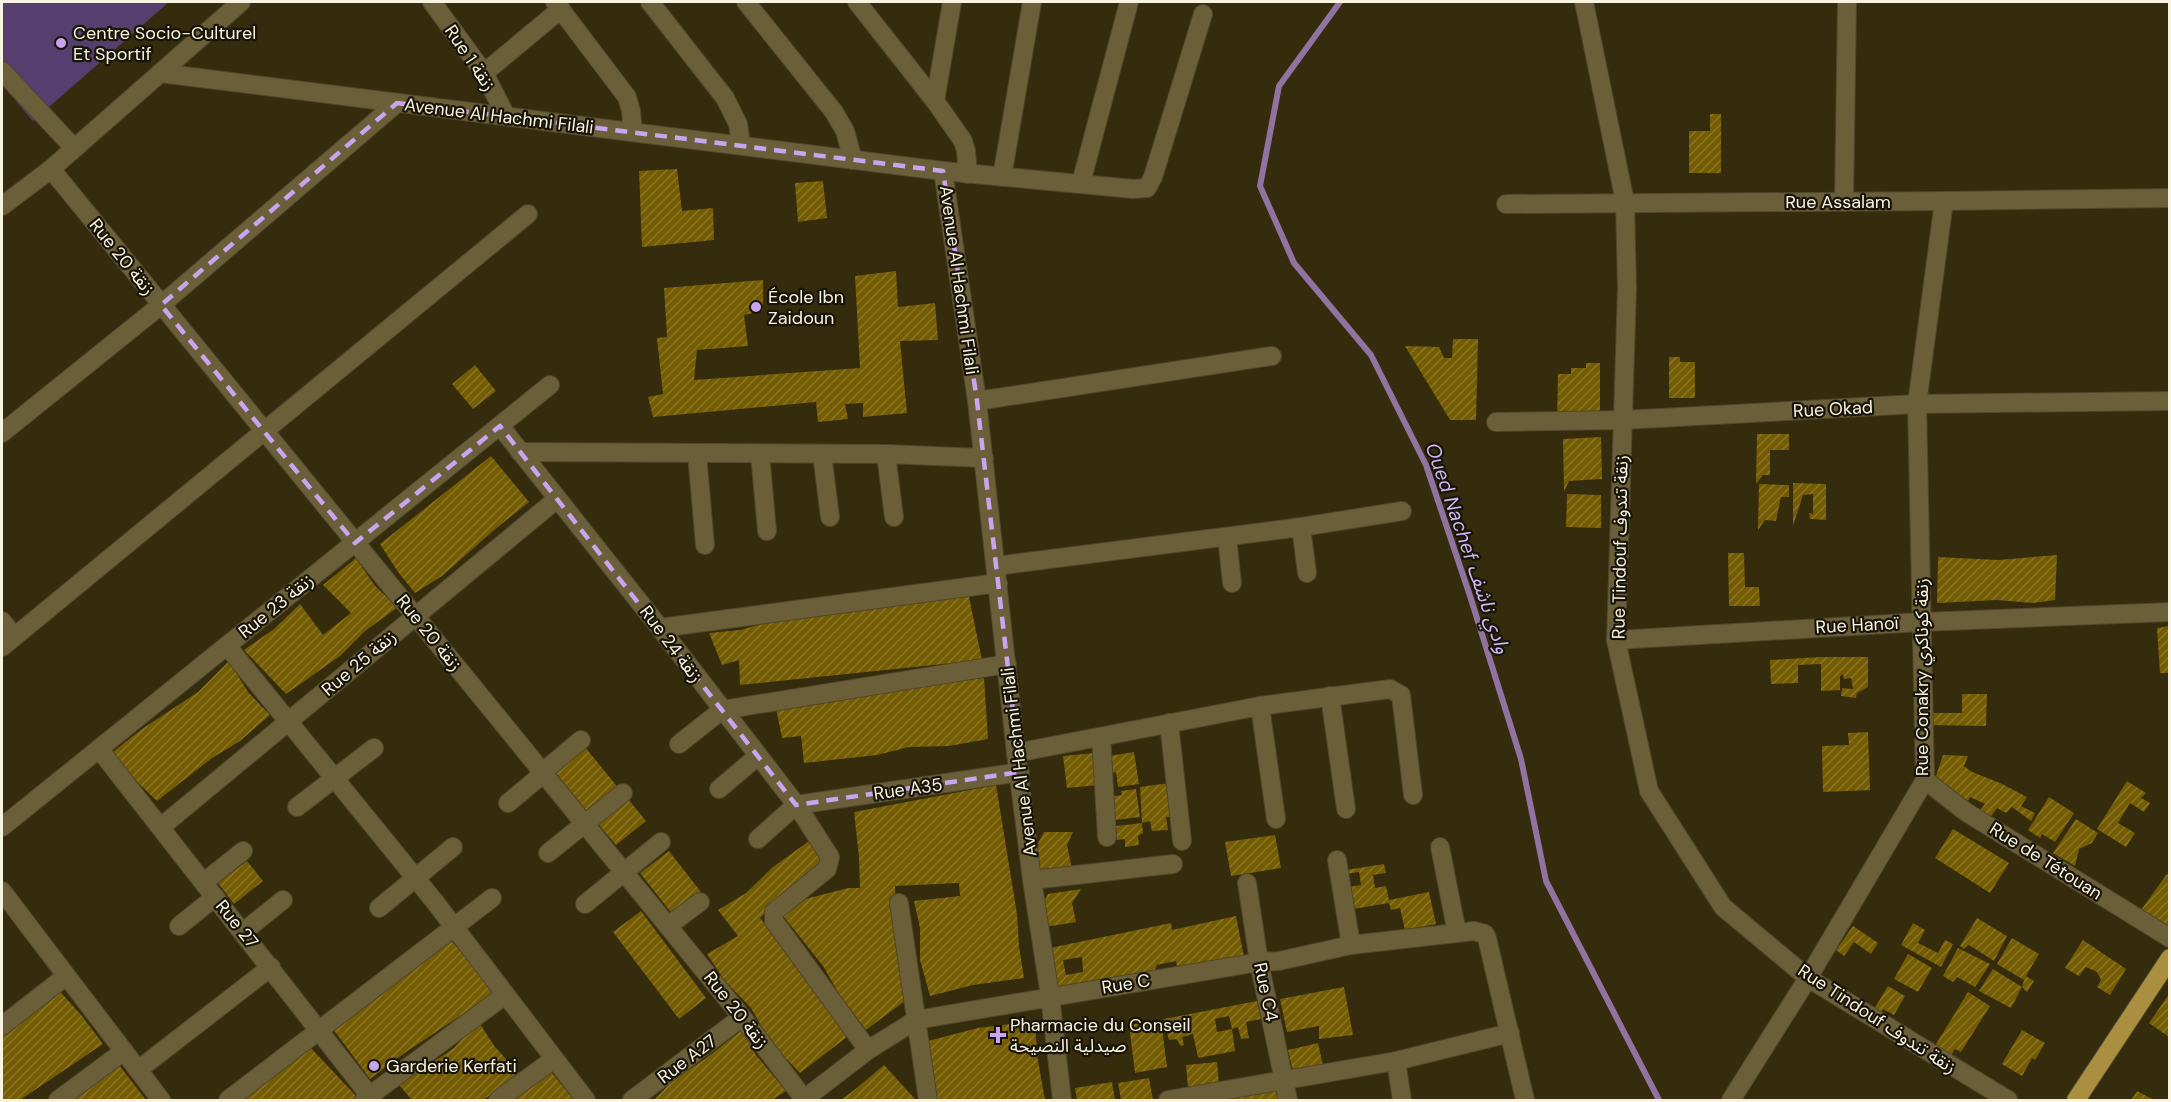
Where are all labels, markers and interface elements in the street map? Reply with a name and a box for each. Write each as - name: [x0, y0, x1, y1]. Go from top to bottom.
- street label: Rue 1 زنقة: [439, 20, 501, 96]
- place label: Centre Socio-Culturel Et Sportif: [73, 21, 256, 66]
- marker: Centre Socio-Culturel Et Sportif: [54, 36, 68, 50]
- street label: Avenue Al Hachmi Filali: [403, 92, 595, 140]
- street label: Avenue Al Hachmi Filali: [934, 184, 984, 376]
- street label: Rue Assalam: [1785, 190, 1891, 214]
- street label: Rue 20 زنقة: [84, 214, 160, 300]
- place label: École Ibn Zaidoun: [768, 285, 844, 330]
- marker: École Ibn Zaidoun: [749, 300, 763, 314]
- street label: Rue Okad: [1792, 395, 1874, 423]
- water label: Oued Nachef وادي ناشف: [1417, 439, 1516, 658]
- street label: Rue Tindouf زنقة تندوف: [1606, 455, 1634, 639]
- street label: Rue 23 زنقة: [233, 568, 319, 644]
- street label: Rue Conakry زنقة كوناكري: [1910, 578, 1935, 776]
- street label: Rue 20 زنقة: [391, 590, 467, 676]
- street label: Rue 24 زنقة: [634, 601, 708, 687]
- street label: Rue Hanoï: [1815, 611, 1900, 639]
- street label: Rue 25 زنقة: [317, 625, 401, 701]
- street label: Avenue Al Hachmi Filali: [995, 666, 1043, 858]
- street label: Rue A35: [872, 772, 944, 806]
- street label: Rue de Tétouan: [1985, 817, 2107, 905]
- street label: Rue 27: [210, 895, 264, 953]
- street label: Rue Tindouf زنقة تندوف: [1793, 959, 1961, 1079]
- street label: Rue C4: [1248, 960, 1284, 1024]
- street label: Rue 20 زنقة: [698, 966, 774, 1054]
- street label: Rue C: [1100, 968, 1152, 1000]
- place label: Pharmacie du Conseil صيدلية النصيحة: [1010, 1013, 1191, 1058]
- marker: Pharmacie du Conseil صيدلية النصيحة: [991, 1028, 1005, 1042]
- street label: Rue A27: [653, 1029, 721, 1089]
- place label: Garderie Kerfati: [386, 1054, 517, 1078]
- marker: Garderie Kerfati: [367, 1059, 381, 1073]

